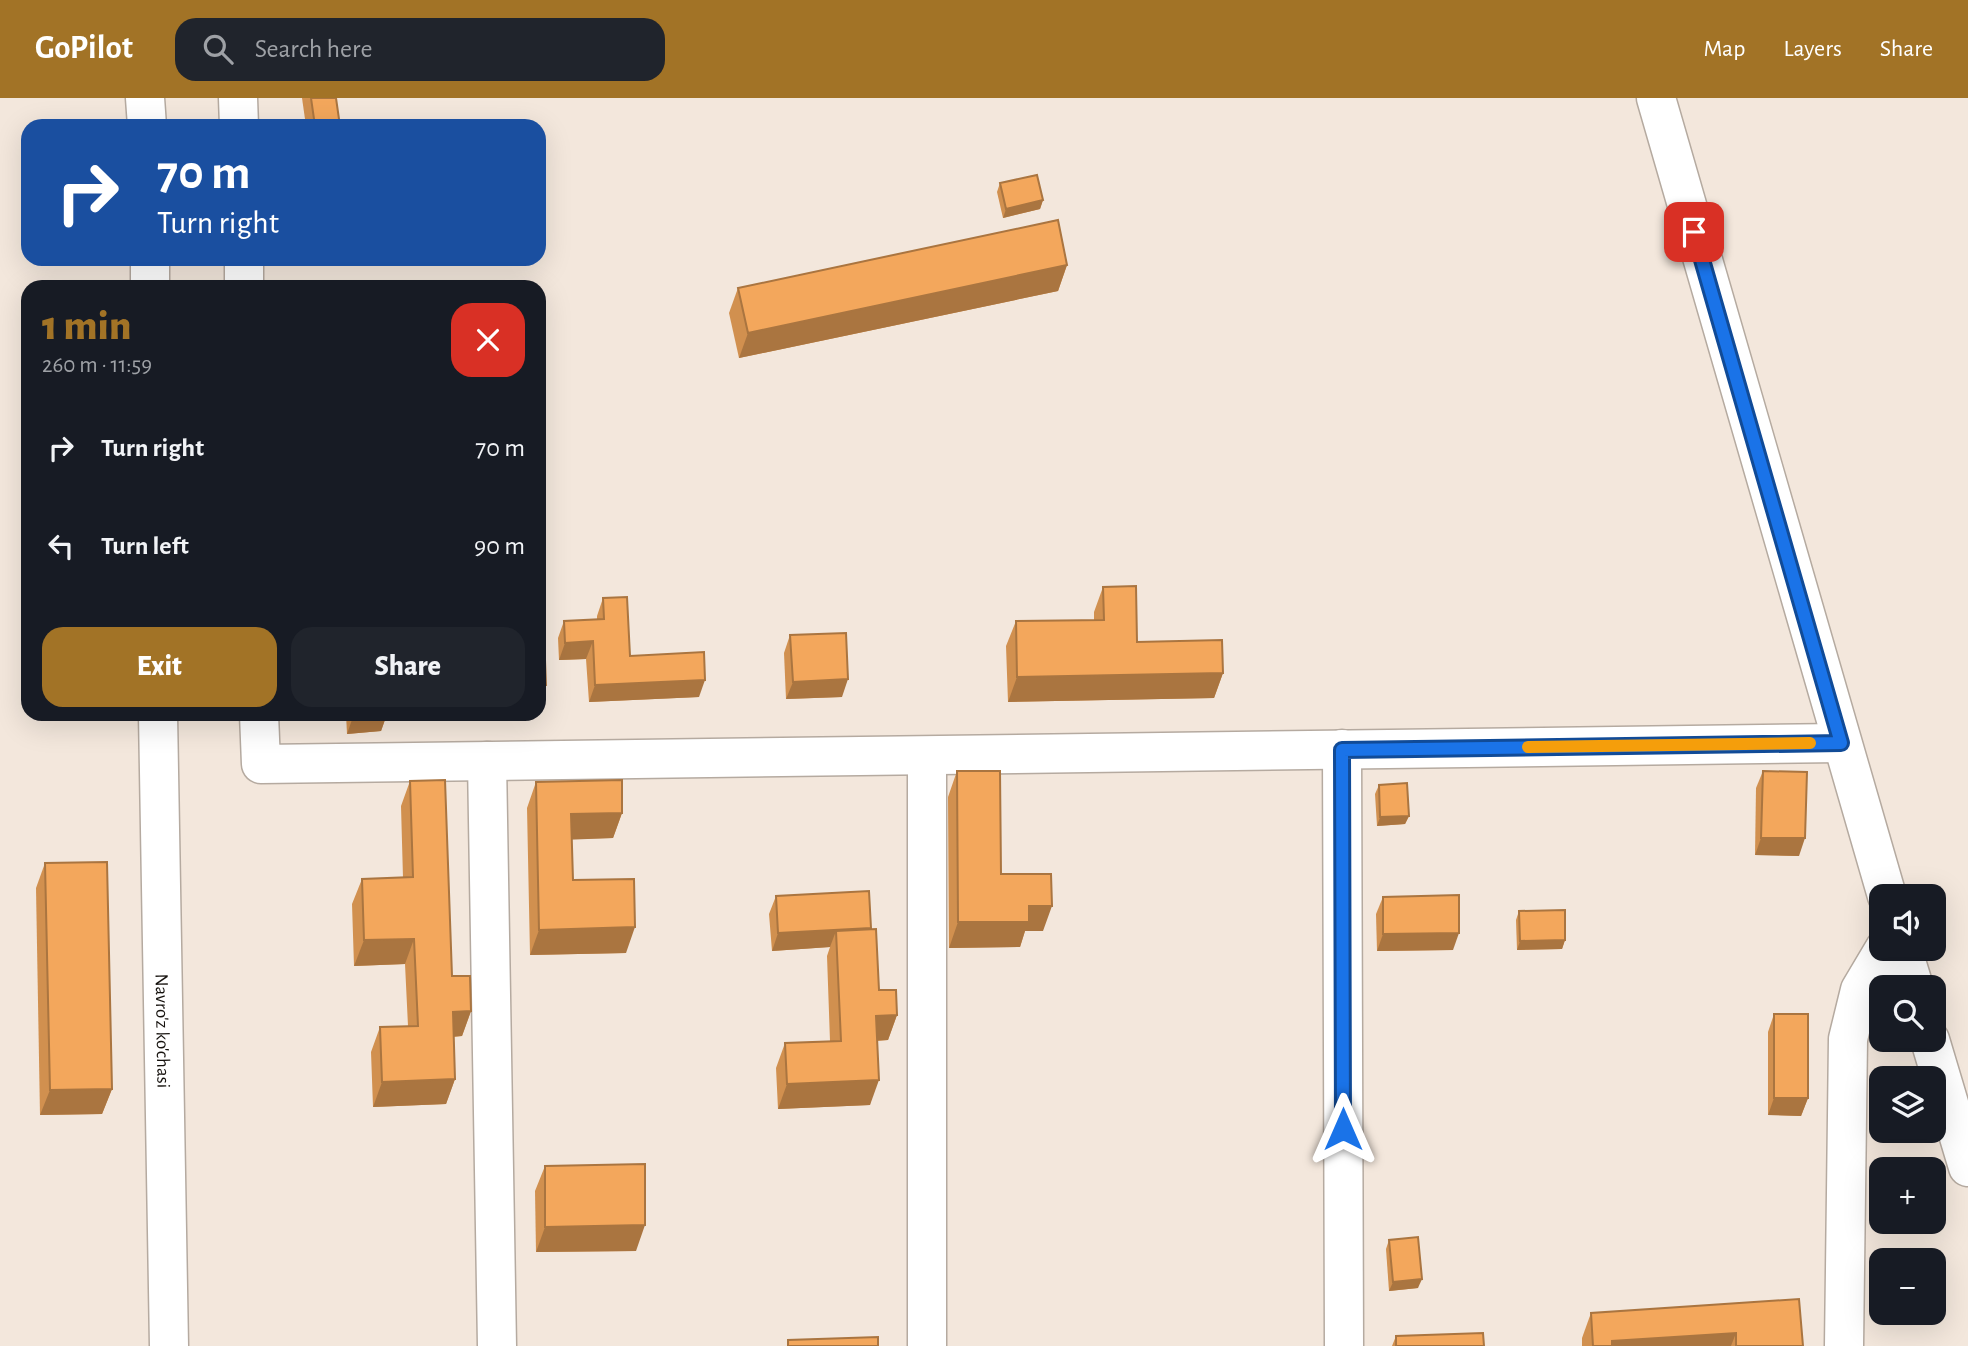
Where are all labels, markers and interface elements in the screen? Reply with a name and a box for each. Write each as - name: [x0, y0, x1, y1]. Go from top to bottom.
- search box: [175, 18, 665, 81]
- icon: search: [199, 30, 237, 68]
- text: GoPilot: [35, 32, 133, 65]
- text: Search here: [255, 36, 372, 62]
- text: Map: [1703, 37, 1745, 61]
- text: Layers: [1783, 37, 1842, 61]
- text: Share: [1880, 37, 1933, 61]
- icon: right: [42, 147, 133, 238]
- text: 70 m: [157, 149, 251, 198]
- pin: [1664, 202, 1724, 262]
- text: Turn right: [157, 207, 279, 239]
- icon: arrive: [1675, 213, 1713, 251]
- button: close: [451, 303, 525, 377]
- text: 1 min: [42, 305, 131, 347]
- text: 260 m · 11:59: [42, 354, 152, 377]
- icon: right: [42, 429, 80, 467]
- text: Turn right: [101, 435, 204, 461]
- text: 70 m: [475, 435, 525, 461]
- icon: left: [42, 527, 80, 565]
- text: Turn left: [101, 533, 189, 559]
- text: 90 m: [474, 533, 525, 559]
- button: Exit: [42, 627, 277, 707]
- button: Share: [291, 627, 525, 707]
- map controls: [1869, 884, 1946, 1325]
- button: sound: [1869, 884, 1946, 961]
- street label: Navro'z ko'chasi: [152, 974, 173, 1088]
- button: search: [1869, 975, 1946, 1052]
- button: layers: [1869, 1066, 1946, 1143]
- position arrow: [1306, 1092, 1380, 1166]
- button: +: [1869, 1157, 1946, 1234]
- button: −: [1869, 1248, 1946, 1325]

